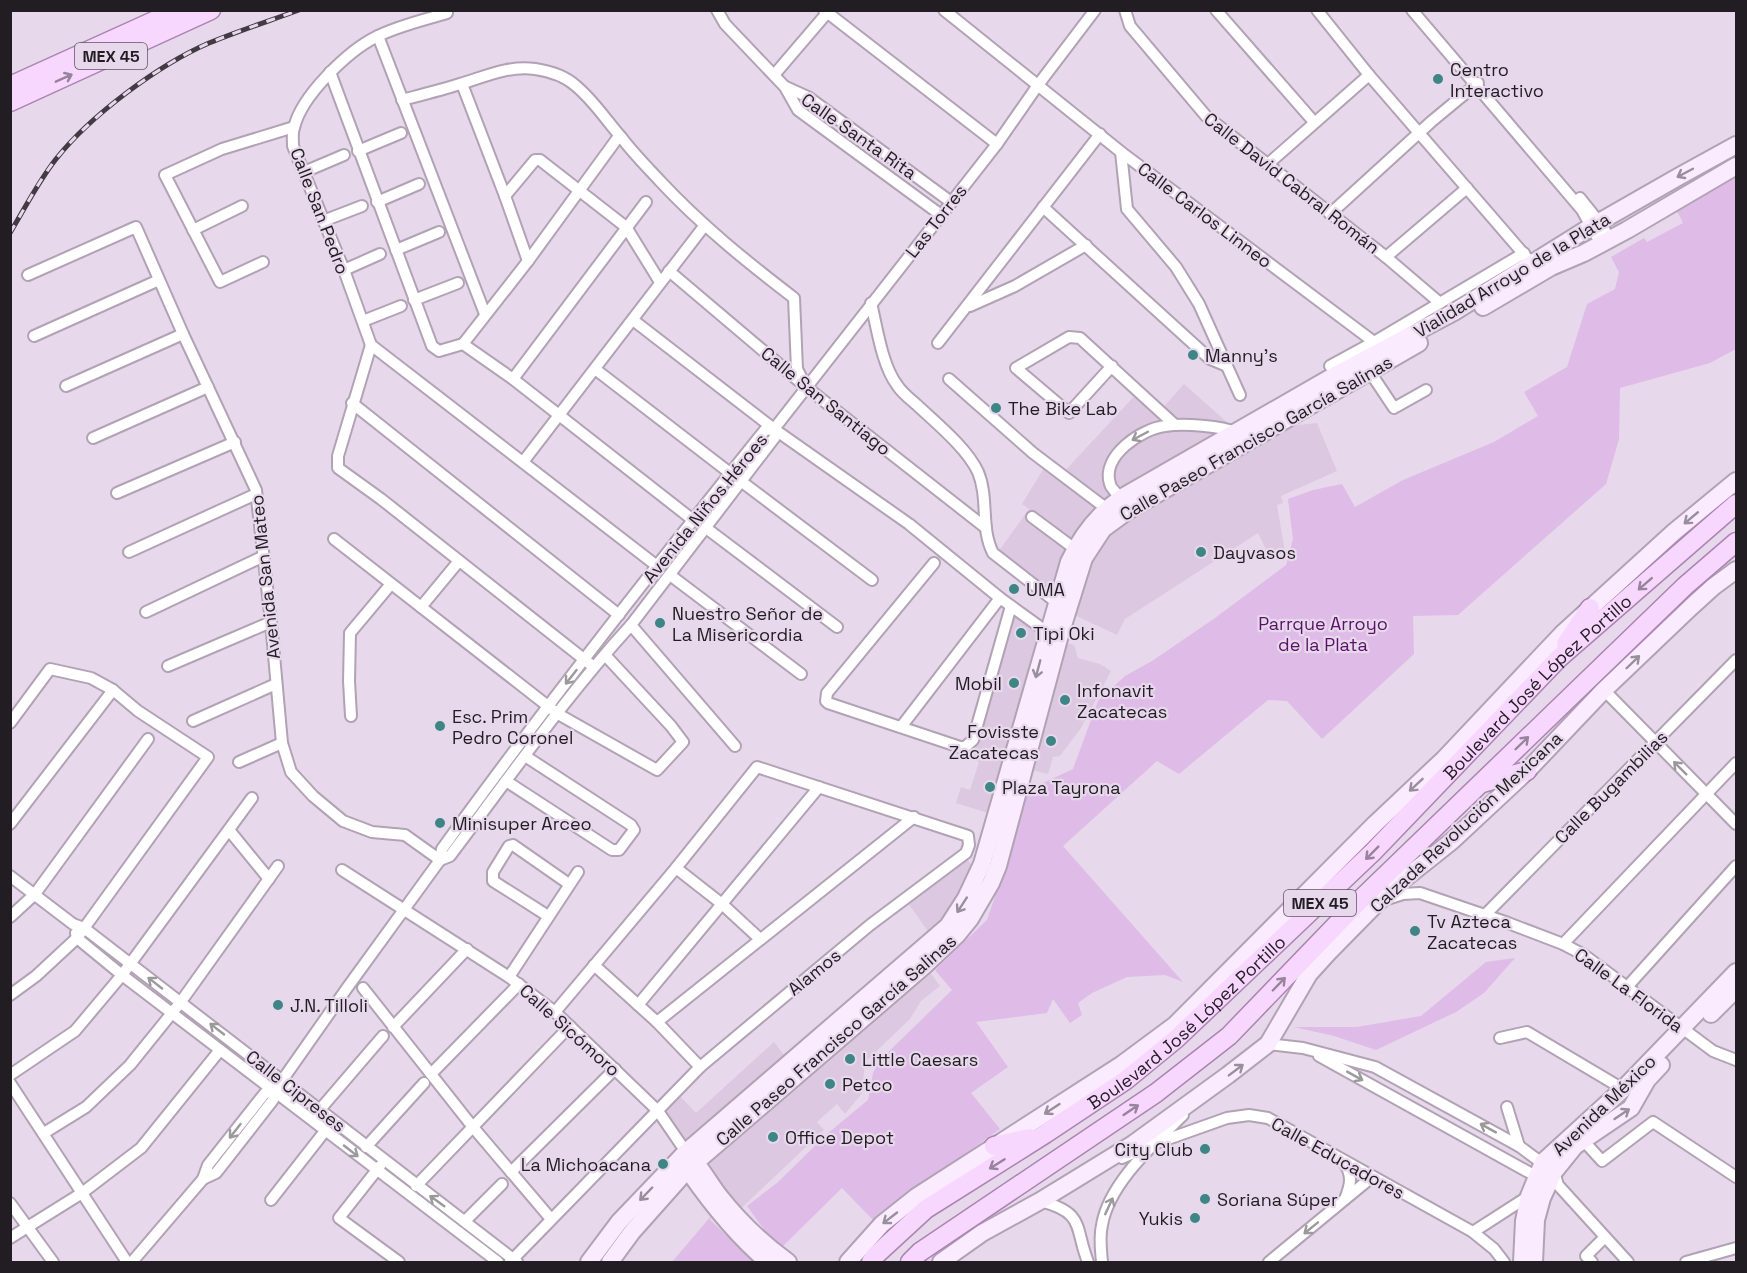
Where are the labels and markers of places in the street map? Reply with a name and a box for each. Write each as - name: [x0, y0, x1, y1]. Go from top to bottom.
- place label: Centro Interactivo: [1450, 58, 1544, 102]
- marker: Centro Interactivo: [1431, 72, 1445, 86]
- place label: Manny's: [1205, 344, 1278, 367]
- marker: Manny's: [1186, 348, 1200, 362]
- place label: The Bike Lab: [1008, 397, 1117, 420]
- marker: The Bike Lab: [989, 401, 1003, 415]
- place label: Dayvasos: [1213, 541, 1296, 564]
- marker: Dayvasos: [1194, 545, 1208, 559]
- place label: UMA: [1026, 578, 1065, 601]
- marker: UMA: [1007, 582, 1021, 596]
- place label: Nuestro Señor de La Misericordia: [672, 602, 823, 646]
- marker: Nuestro Señor de La Misericordia: [653, 616, 667, 630]
- place label: Tipi Oki: [1033, 622, 1095, 645]
- marker: Tipi Oki: [1014, 626, 1028, 640]
- place label: Mobil: [955, 672, 1002, 695]
- marker: Mobil: [1007, 676, 1021, 690]
- place label: Infonavit Zacatecas: [1077, 679, 1167, 723]
- marker: Infonavit Zacatecas: [1058, 693, 1072, 707]
- place label: Esc. Prim Pedro Coronel: [452, 705, 573, 749]
- marker: Esc. Prim Pedro Coronel: [433, 719, 447, 733]
- place label: Fovisste Zacatecas: [949, 720, 1039, 764]
- marker: Fovisste Zacatecas: [1044, 734, 1058, 748]
- place label: Plaza Tayrona: [1002, 776, 1121, 799]
- marker: Plaza Tayrona: [983, 780, 997, 794]
- place label: Minisuper Arceo: [452, 812, 592, 835]
- marker: Minisuper Arceo: [433, 816, 447, 830]
- place label: Tv Azteca Zacatecas: [1427, 910, 1517, 954]
- marker: Tv Azteca Zacatecas: [1408, 924, 1422, 938]
- place label: J.N. Tilloli: [290, 994, 368, 1017]
- marker: J.N. Tilloli: [271, 998, 285, 1012]
- place label: Little Caesars: [862, 1048, 978, 1071]
- marker: Little Caesars: [843, 1052, 857, 1066]
- place label: Petco: [842, 1073, 893, 1096]
- marker: Petco: [823, 1077, 837, 1091]
- place label: Office Depot: [785, 1126, 894, 1149]
- marker: Office Depot: [766, 1130, 780, 1144]
- place label: City Club: [1115, 1138, 1193, 1161]
- marker: City Club: [1198, 1142, 1212, 1156]
- place label: La Michoacana: [521, 1153, 651, 1176]
- marker: La Michoacana: [656, 1157, 670, 1171]
- place label: Soriana Súper: [1217, 1188, 1338, 1211]
- marker: Soriana Súper: [1198, 1192, 1212, 1206]
- place label: Yukis: [1139, 1207, 1183, 1230]
- marker: Yukis: [1188, 1211, 1202, 1225]

